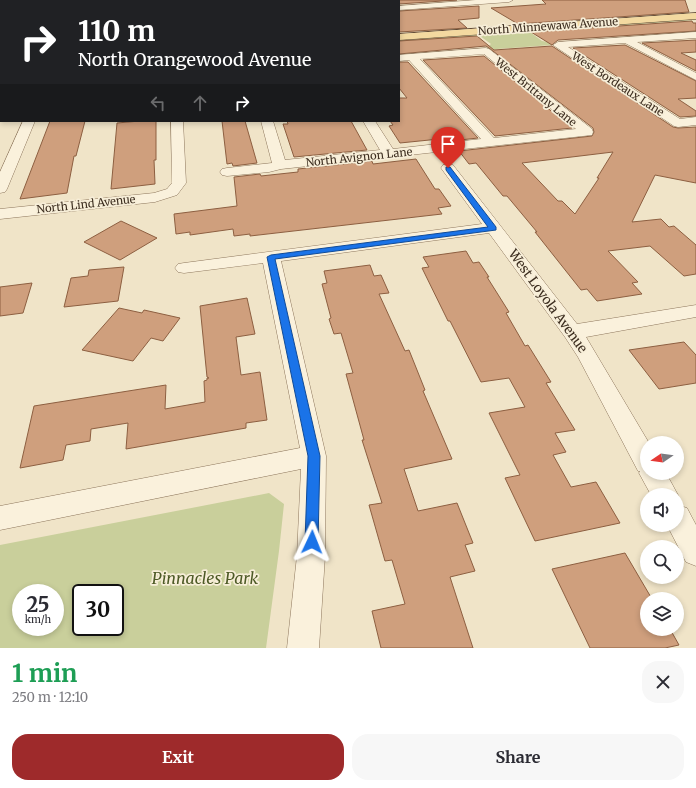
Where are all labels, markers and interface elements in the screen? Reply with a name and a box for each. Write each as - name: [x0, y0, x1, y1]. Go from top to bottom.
- text: 110 m: [78, 13, 155, 49]
- street label: North Minnewawa Avenue: [478, 14, 619, 38]
- icon: right: [12, 16, 64, 68]
- text: North Orangewood Avenue: [78, 48, 311, 71]
- street label: West Bordeaux Lane: [568, 48, 667, 119]
- street label: West Brittany Lane: [492, 54, 580, 129]
- icon: left: [147, 92, 169, 114]
- icon: ahead: [189, 92, 211, 114]
- icon: right: [231, 92, 253, 114]
- pin: [431, 127, 465, 168]
- icon: arrive: [437, 133, 459, 155]
- street label: North Avignon Lane: [305, 144, 413, 170]
- street label: North Lind Avenue: [36, 192, 136, 216]
- street label: West Loyola Avenue: [504, 245, 591, 356]
- north arrow: [640, 436, 684, 480]
- map controls: [640, 436, 684, 636]
- button: sound: [640, 488, 684, 532]
- position arrow: [291, 521, 333, 563]
- button: search: [640, 540, 684, 584]
- park label: Pinnacles Park: [152, 568, 258, 588]
- speed limit sign: 30: [72, 584, 124, 636]
- text: 25: [27, 592, 49, 617]
- button: layers: [640, 592, 684, 636]
- text: km/h: [25, 613, 51, 626]
- text: 1 min: [12, 658, 77, 689]
- button: close: [642, 661, 684, 703]
- text: 250 m · 12:10: [12, 689, 88, 706]
- button: Exit: [12, 734, 344, 780]
- button: Share: [352, 734, 684, 780]

